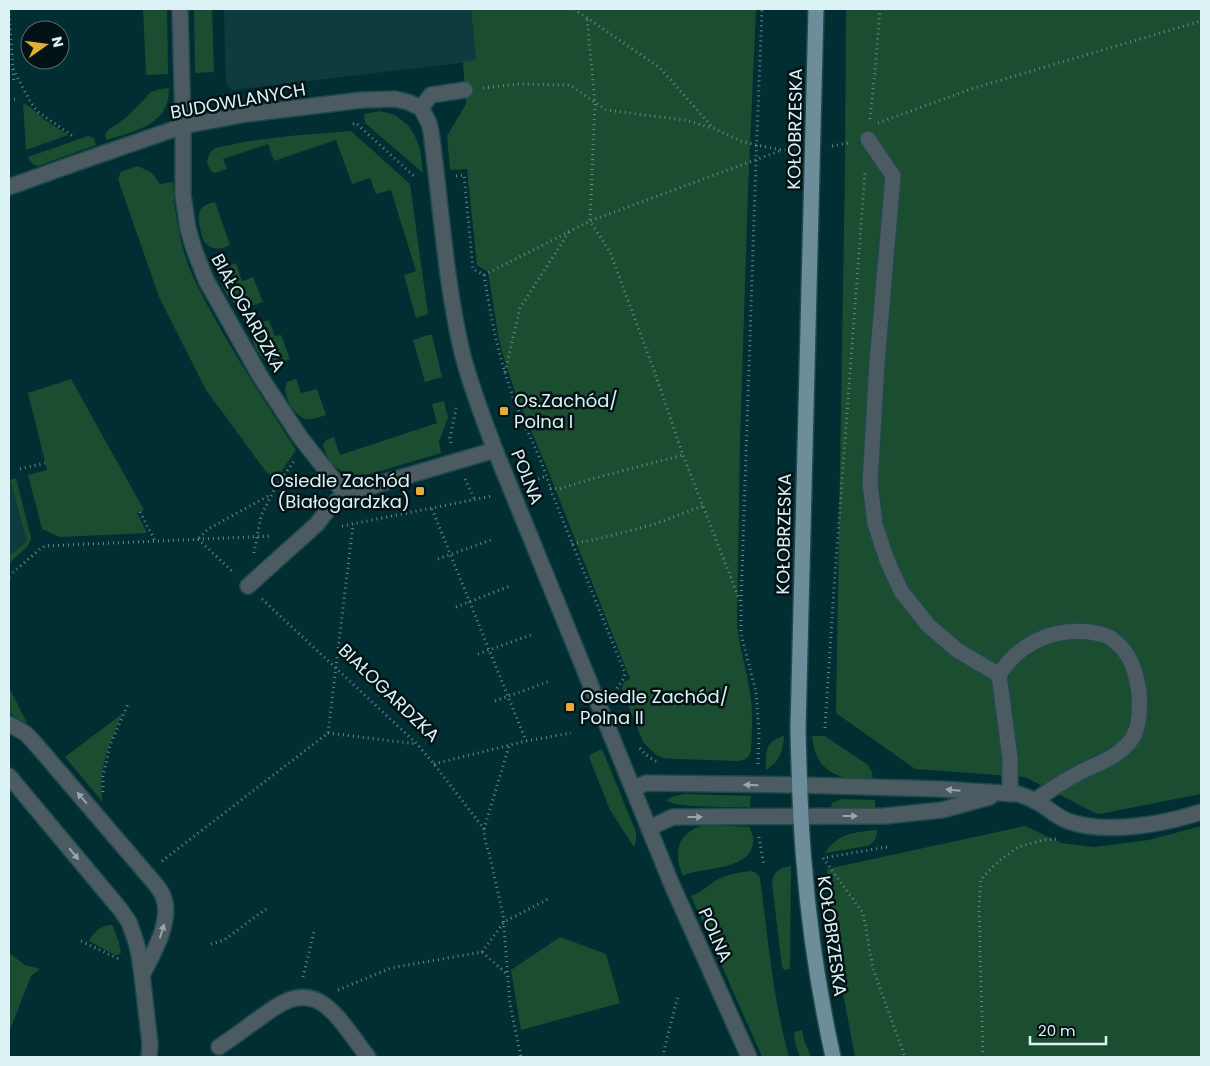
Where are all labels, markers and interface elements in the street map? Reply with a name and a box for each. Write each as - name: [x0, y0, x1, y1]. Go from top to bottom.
- north arrow: [20, 20, 70, 70]
- text: N: [47, 34, 69, 49]
- street label: KOŁOBRZESKA: [781, 68, 808, 190]
- street label: BUDOWLANYCH: [168, 76, 308, 125]
- street label: BIAŁOGARDZKA: [205, 249, 291, 377]
- place label: Os.Zachód/ Polna I: [514, 388, 618, 434]
- marker: Os.Zachód/ Polna I: [498, 405, 510, 417]
- street label: POLNA: [505, 446, 550, 508]
- place label: Osiedle Zachód (Białogardzka): [270, 468, 410, 514]
- street label: KOŁOBRZESKA: [770, 473, 797, 595]
- marker: Osiedle Zachód (Białogardzka): [414, 485, 426, 497]
- street label: BIAŁOGARDZKA: [333, 638, 446, 748]
- place label: Osiedle Zachód/ Polna II: [580, 684, 728, 730]
- marker: Osiedle Zachód/ Polna II: [564, 701, 576, 713]
- one-way arrow: [742, 781, 758, 789]
- one-way arrow: [945, 786, 961, 794]
- one-way arrow: [76, 793, 88, 805]
- one-way arrow: [842, 812, 858, 820]
- one-way arrow: [687, 813, 703, 821]
- one-way arrow: [68, 847, 79, 860]
- street label: KOŁOBRZESKA: [812, 874, 853, 998]
- street label: POLNA: [692, 904, 738, 966]
- one-way arrow: [158, 923, 166, 938]
- scale bar: [1030, 1014, 1106, 1046]
- text: 20 m: [1038, 1020, 1076, 1041]

